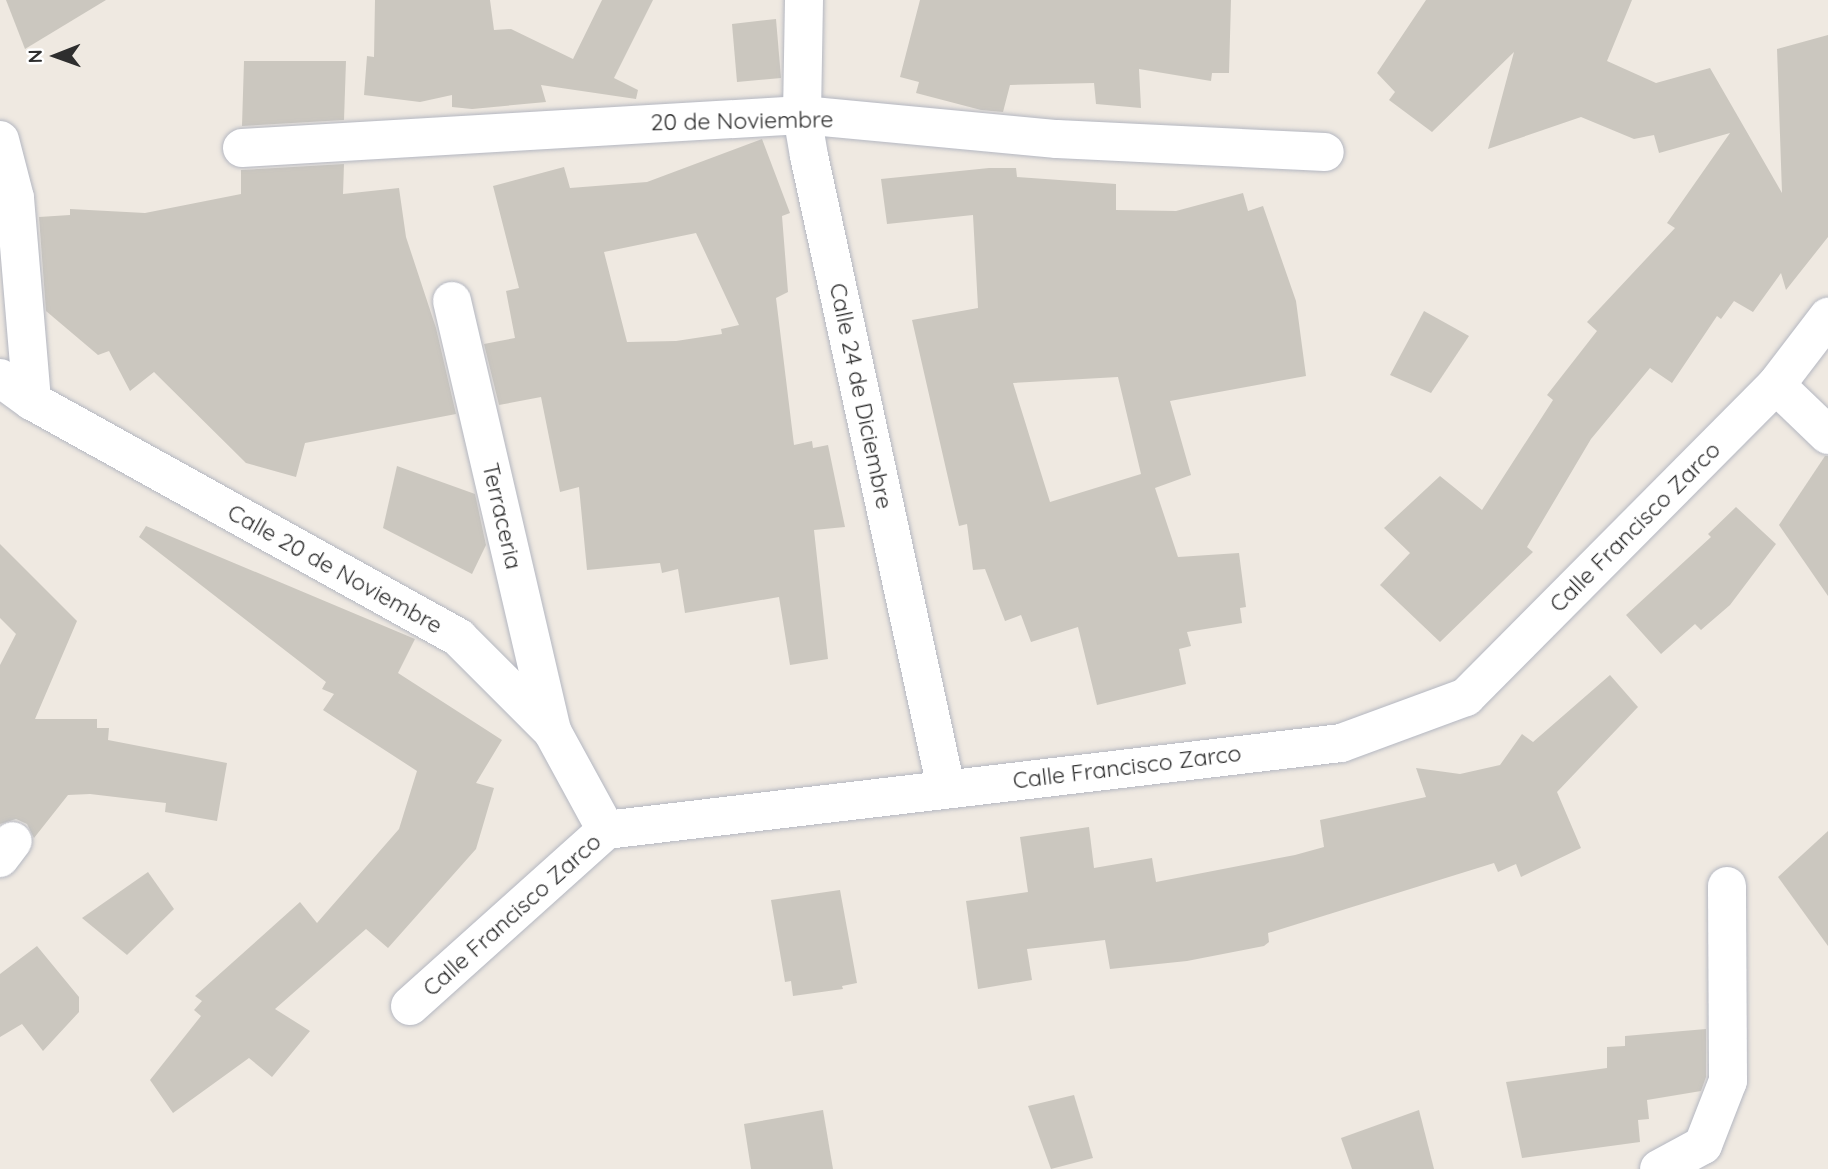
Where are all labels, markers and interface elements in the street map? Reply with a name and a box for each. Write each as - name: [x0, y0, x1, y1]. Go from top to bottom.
- north arrow: [21, 21, 91, 91]
- text: N: [23, 49, 47, 64]
- street label: 20 de Noviembre: [650, 106, 834, 136]
- street label: Calle 24 de Diciembre: [824, 281, 898, 511]
- street label: Calle Francisco Zarco: [1544, 436, 1726, 618]
- street label: Terraceria: [476, 460, 528, 572]
- street label: Calle 20 de Noviembre: [223, 498, 447, 640]
- street label: Calle Francisco Zarco: [1011, 739, 1243, 795]
- street label: Calle Francisco Zarco: [417, 828, 607, 1002]

